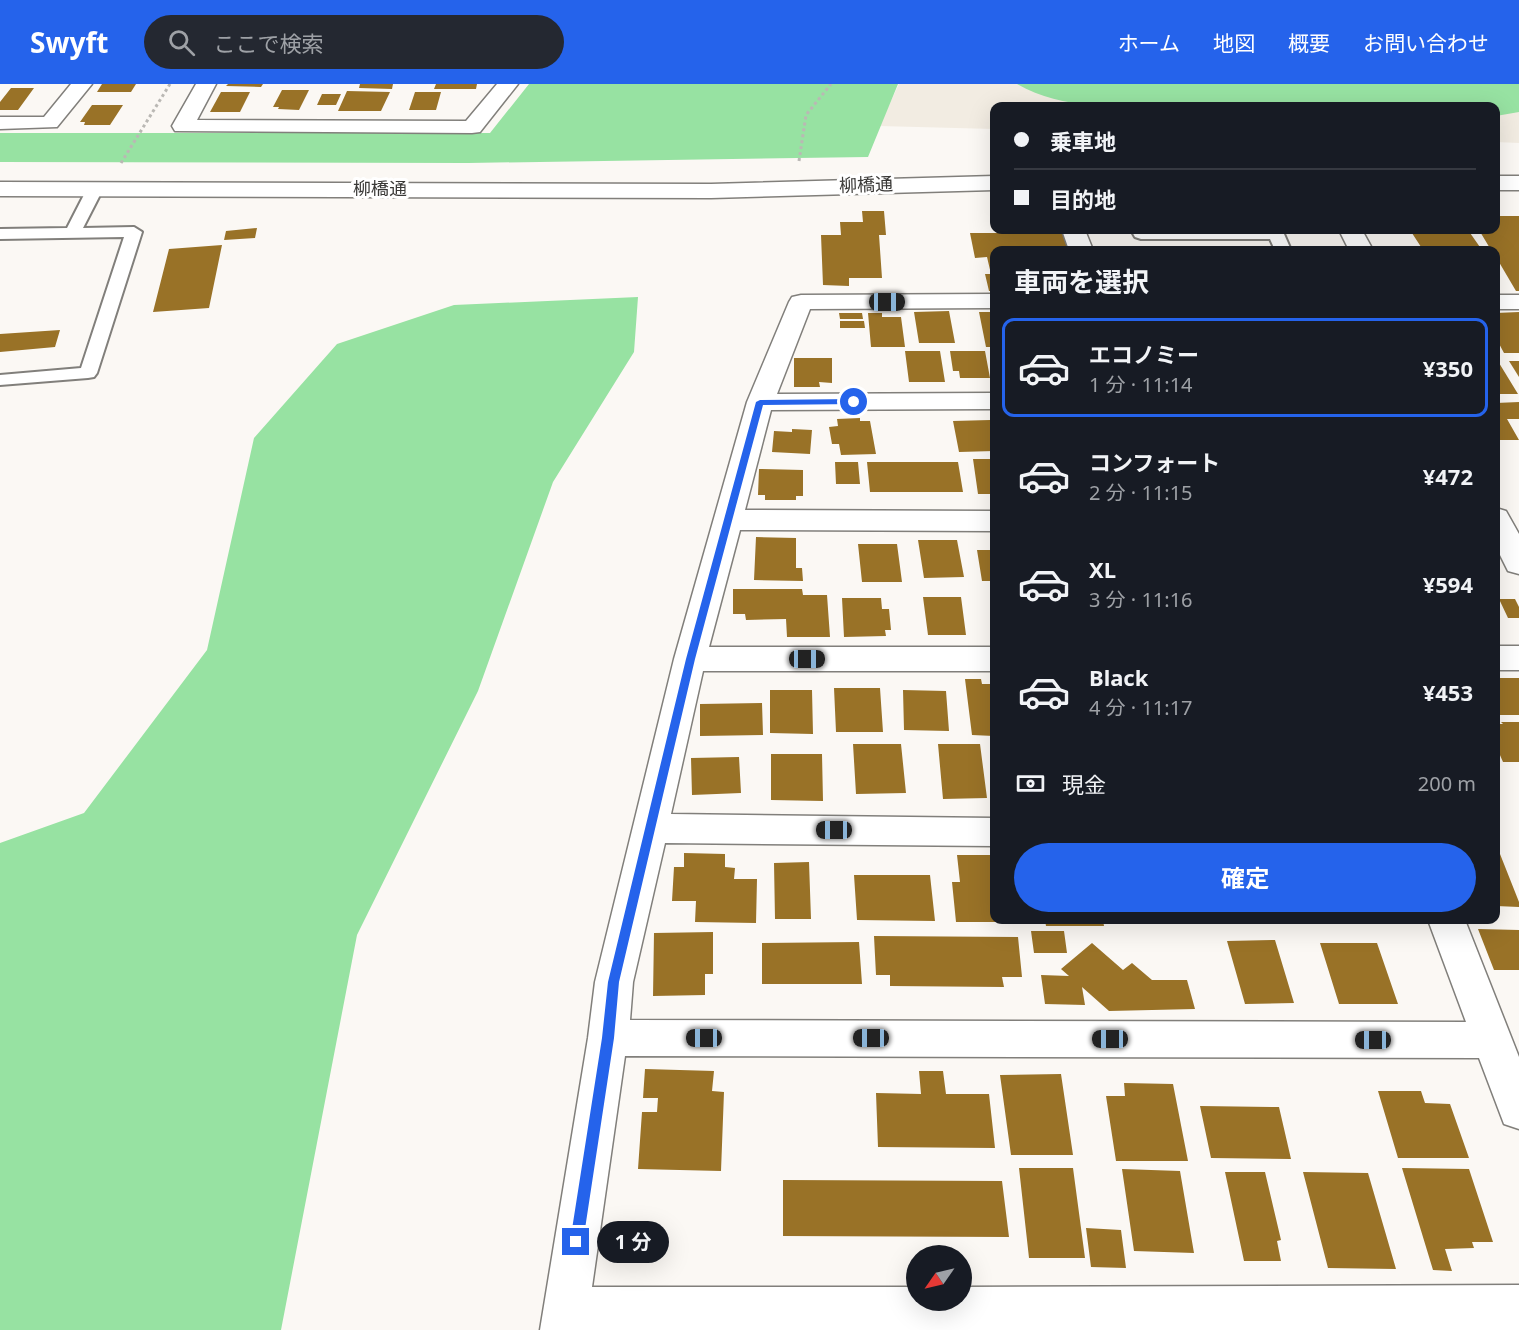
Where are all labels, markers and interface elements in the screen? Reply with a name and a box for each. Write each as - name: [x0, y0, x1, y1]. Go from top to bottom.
- search box: [144, 15, 564, 69]
- text: Swyft: [30, 23, 108, 61]
- icon: search: [165, 26, 198, 59]
- text: ここで検索: [213, 28, 323, 58]
- text: ホーム: [1118, 29, 1180, 57]
- text: 地図: [1213, 29, 1255, 57]
- text: 概要: [1288, 29, 1330, 57]
- text: お問い合わせ: [1363, 29, 1489, 57]
- text: 乗車地: [1050, 126, 1116, 156]
- street label: 柳橋通: [839, 171, 893, 197]
- street label: 柳橋通: [353, 176, 407, 200]
- text: 目的地: [1050, 184, 1116, 214]
- text: 車両を選択: [1014, 263, 1149, 300]
- car: [869, 293, 905, 311]
- text: エコノミー: [1089, 339, 1199, 369]
- icon: car: [1017, 341, 1071, 395]
- text: ¥350: [1423, 353, 1473, 383]
- text: 1 分 · 11:14: [1089, 371, 1193, 398]
- route start: [840, 388, 867, 415]
- text: コンフォート: [1089, 447, 1220, 477]
- icon: car: [1017, 449, 1071, 503]
- text: ¥472: [1423, 461, 1473, 491]
- text: 2 分 · 11:15: [1089, 479, 1193, 506]
- text: XL: [1089, 554, 1116, 584]
- icon: car: [1017, 557, 1071, 611]
- text: ¥594: [1423, 569, 1473, 599]
- text: 3 分 · 11:16: [1089, 586, 1193, 613]
- car: [789, 650, 825, 668]
- text: Black: [1089, 662, 1148, 692]
- icon: car: [1017, 665, 1071, 719]
- text: ¥453: [1423, 677, 1473, 707]
- text: 4 分 · 11:17: [1089, 694, 1193, 721]
- icon: cash: [1014, 767, 1047, 800]
- text: 現金: [1062, 769, 1106, 799]
- text: 200 m: [1418, 770, 1476, 797]
- car: [816, 821, 852, 839]
- button: 確定: [1014, 843, 1476, 912]
- car: [686, 1029, 722, 1047]
- car: [853, 1029, 889, 1047]
- car: [1092, 1030, 1128, 1048]
- car: [1355, 1031, 1391, 1049]
- callout: 1 分: [597, 1221, 669, 1263]
- route end: [562, 1228, 589, 1255]
- text: 1 分: [615, 1228, 651, 1255]
- north arrow: [906, 1245, 972, 1311]
- map controls: [906, 1245, 972, 1311]

